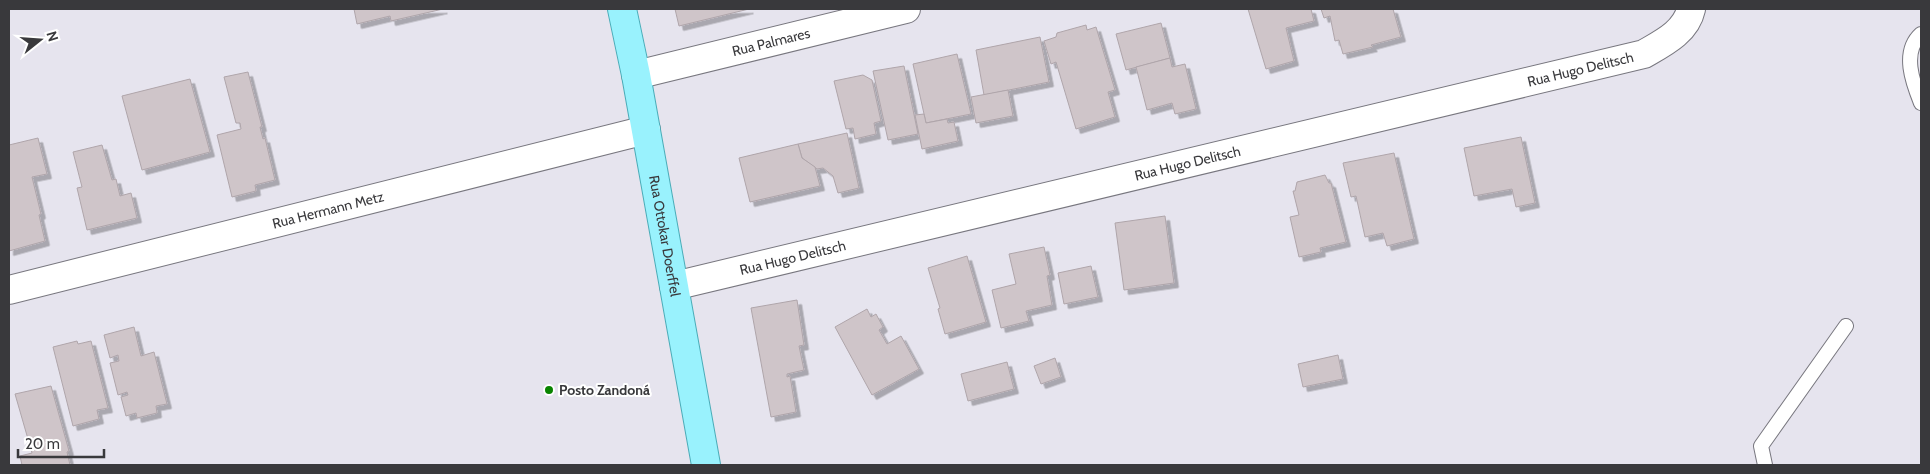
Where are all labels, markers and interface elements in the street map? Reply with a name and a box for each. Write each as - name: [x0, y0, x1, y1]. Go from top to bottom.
- north arrow: [15, 15, 65, 65]
- street label: Rua Palmares: [730, 24, 812, 60]
- text: N: [42, 29, 62, 44]
- street label: Rua Hugo Delitsch: [1526, 48, 1635, 91]
- street label: Rua Hugo Delitsch: [1133, 142, 1242, 185]
- street label: Rua Ottokar Doerffel: [645, 174, 685, 299]
- street label: Rua Hermann Metz: [270, 187, 386, 233]
- street label: Rua Hugo Delitsch: [738, 236, 847, 279]
- place label: Posto Zandoná: [559, 381, 650, 399]
- marker: Posto Zandoná: [543, 384, 555, 396]
- scale bar: [18, 426, 104, 458]
- text: 20 m: [25, 435, 60, 453]

